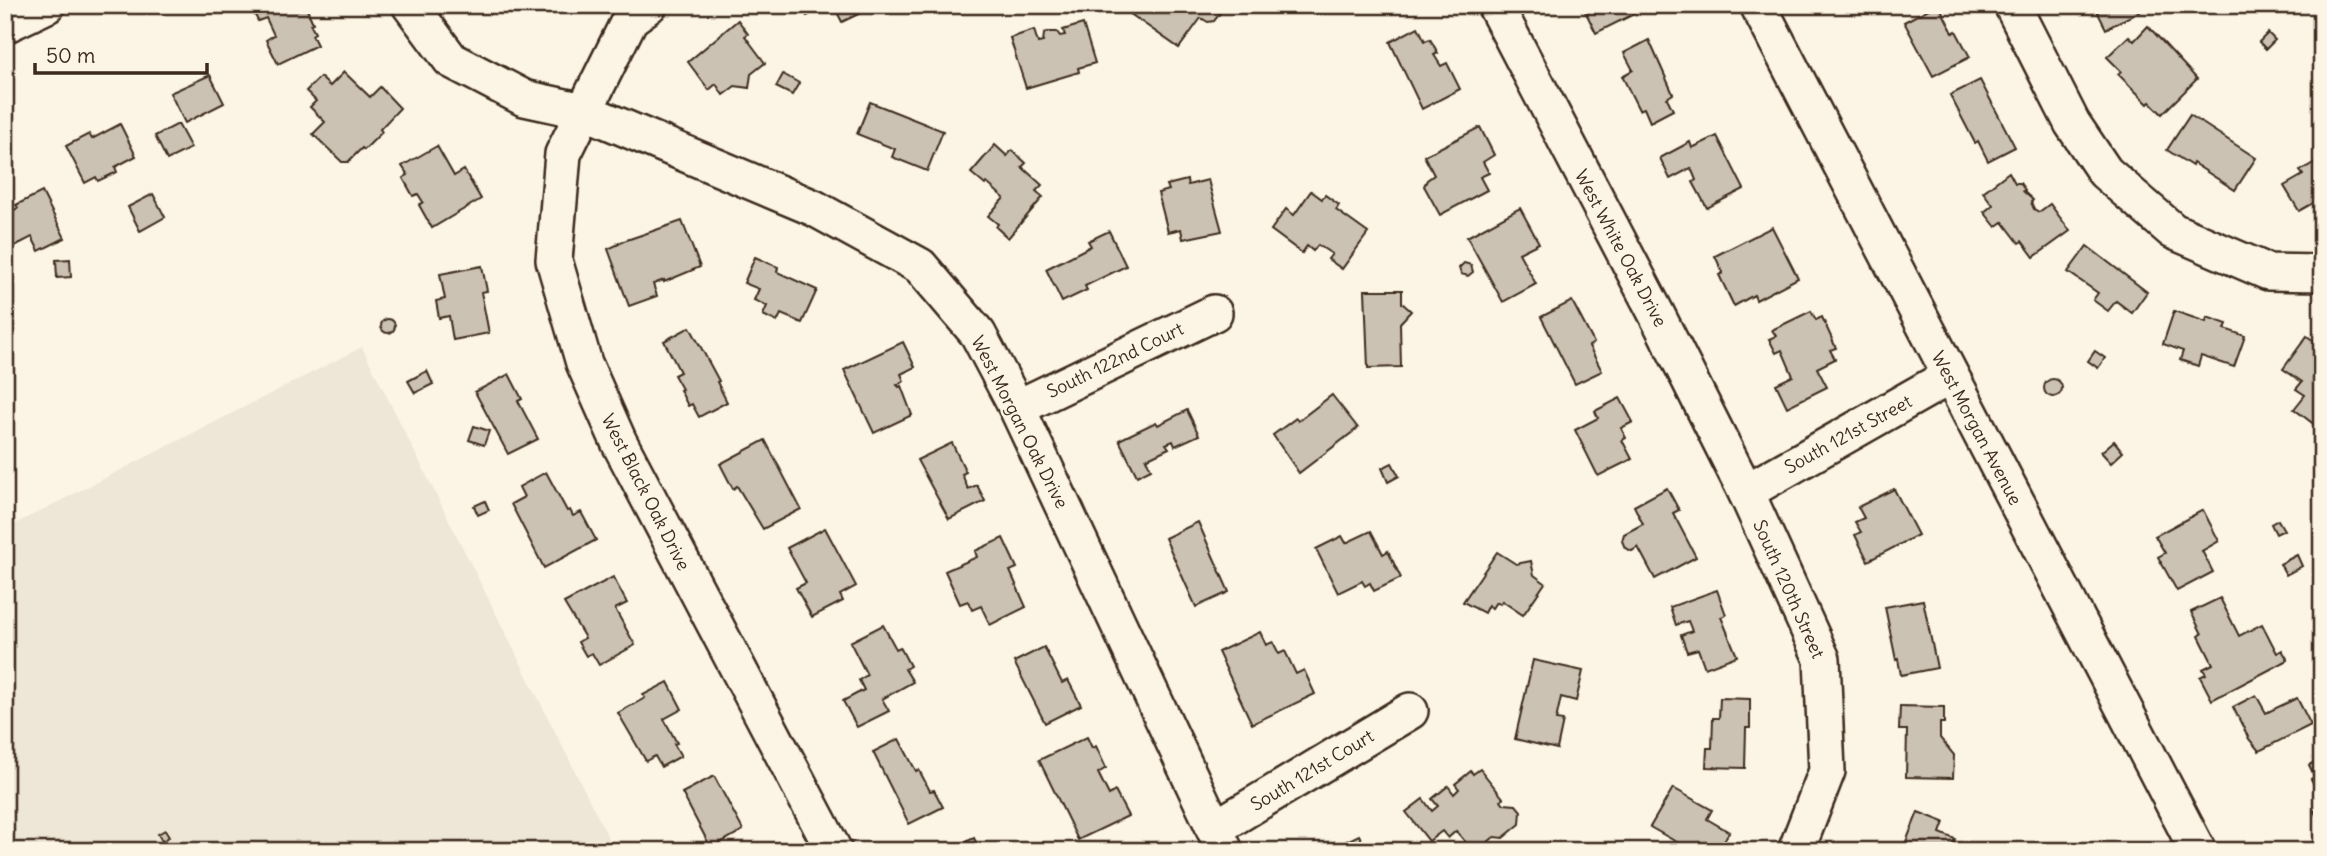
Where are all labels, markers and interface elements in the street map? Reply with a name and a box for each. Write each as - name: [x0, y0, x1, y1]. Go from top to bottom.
- scale bar: [35, 32, 206, 76]
- text: 50 m: [46, 42, 95, 69]
- street label: West White Oak Drive: [1570, 165, 1672, 331]
- street label: South 122nd Court: [1043, 317, 1187, 403]
- street label: West Morgan Oak Drive: [966, 332, 1074, 512]
- street label: West Morgan Avenue: [1927, 347, 2027, 509]
- street label: South 121st Street: [1780, 389, 1916, 479]
- street label: West Black Oak Drive: [597, 410, 695, 574]
- street label: South 120th Street: [1748, 516, 1830, 662]
- street label: South 121st Court: [1246, 724, 1378, 816]

